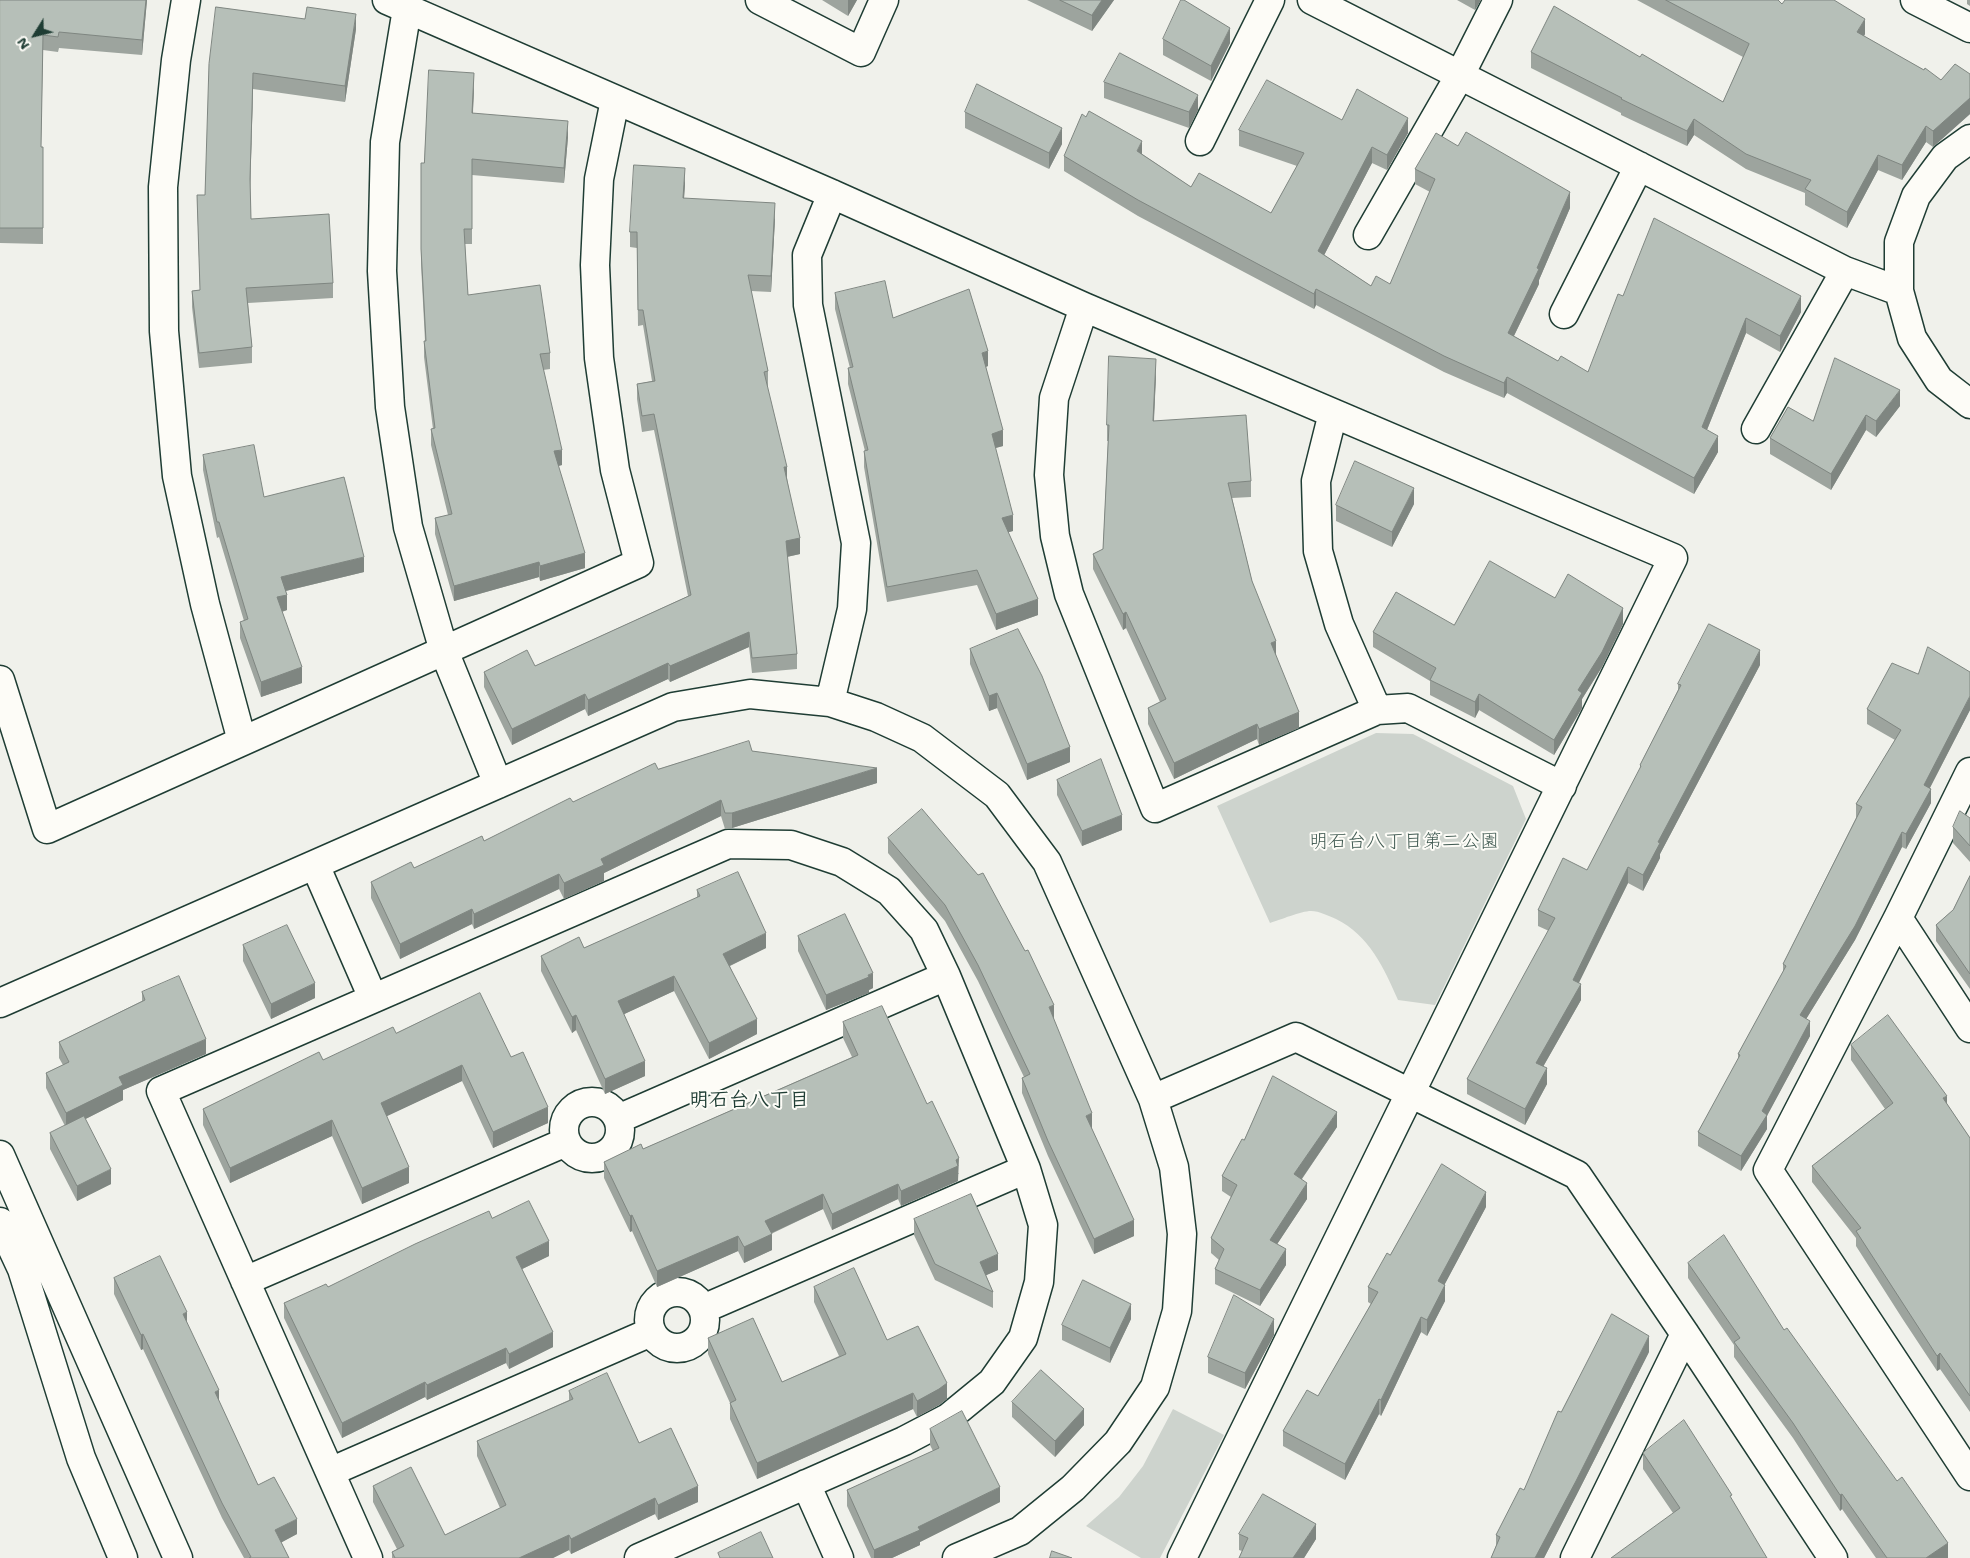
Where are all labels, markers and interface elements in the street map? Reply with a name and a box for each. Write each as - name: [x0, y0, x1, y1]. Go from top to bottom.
- north arrow: [10, 10, 60, 60]
- text: N: [12, 34, 33, 54]
- park label: 明石台八丁目第二公園: [1309, 831, 1499, 853]
- district label: 明石台八丁目: [689, 1089, 809, 1113]

